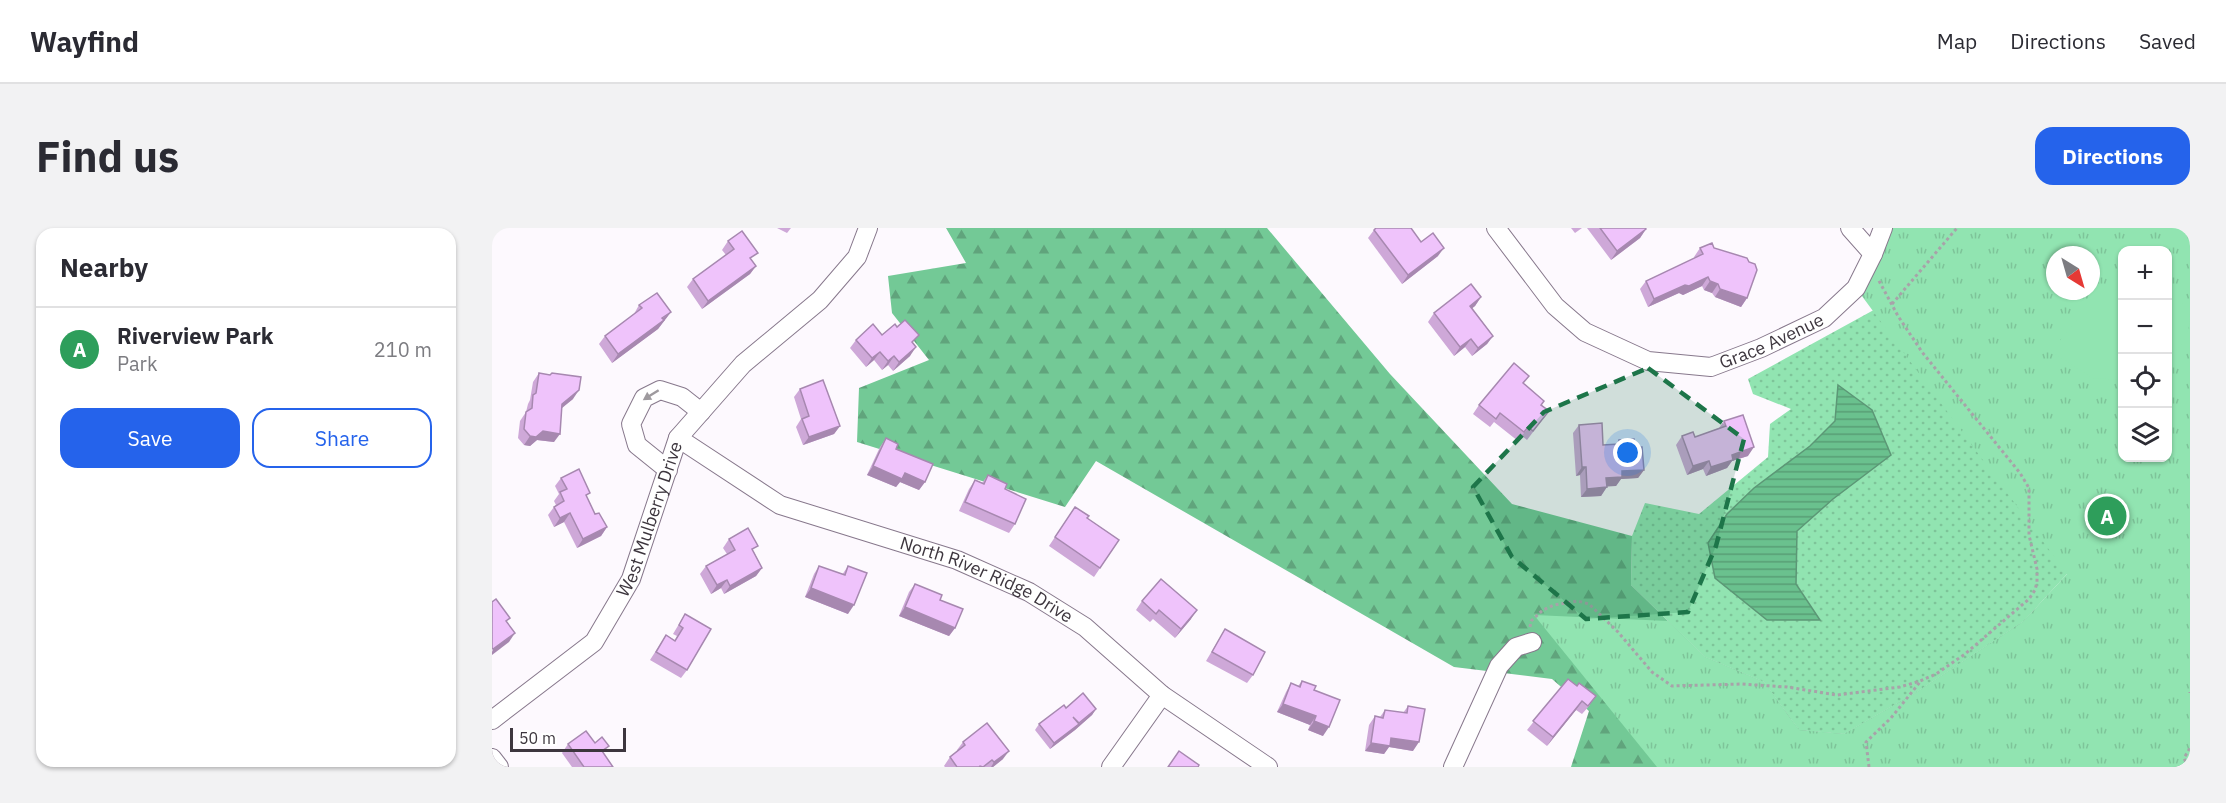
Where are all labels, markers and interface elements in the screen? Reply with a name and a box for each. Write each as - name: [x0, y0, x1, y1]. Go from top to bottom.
- text: Wayfind: [30, 23, 139, 60]
- text: Map: [1937, 27, 1977, 55]
- text: Directions: [2010, 27, 2106, 55]
- text: Saved: [2139, 27, 2196, 55]
- button: Directions: [2035, 127, 2190, 185]
- text: Find us: [36, 129, 179, 184]
- north arrow: [2046, 246, 2100, 300]
- map controls: [2118, 246, 2172, 462]
- button: +: [2118, 246, 2172, 300]
- text: Nearby: [60, 250, 148, 284]
- button: −: [2118, 300, 2172, 354]
- street label: Grace Avenue: [1716, 308, 1828, 374]
- text: Riverview Park: [117, 321, 273, 350]
- text: A: [73, 336, 86, 363]
- text: 210 m: [374, 336, 432, 363]
- text: Park: [117, 350, 157, 377]
- button: locate: [2118, 354, 2172, 408]
- one-way arrow: [642, 390, 659, 401]
- button: Save: [60, 408, 240, 468]
- button: Share: [252, 408, 432, 468]
- button: layers: [2118, 408, 2172, 462]
- street label: West Mulberry Drive: [611, 438, 687, 601]
- your location: [1613, 438, 1642, 467]
- pin: A: [2088, 494, 2126, 538]
- street label: North River Ridge Drive: [897, 531, 1078, 628]
- scale bar: [510, 725, 626, 752]
- text: 50 m: [519, 728, 556, 748]

